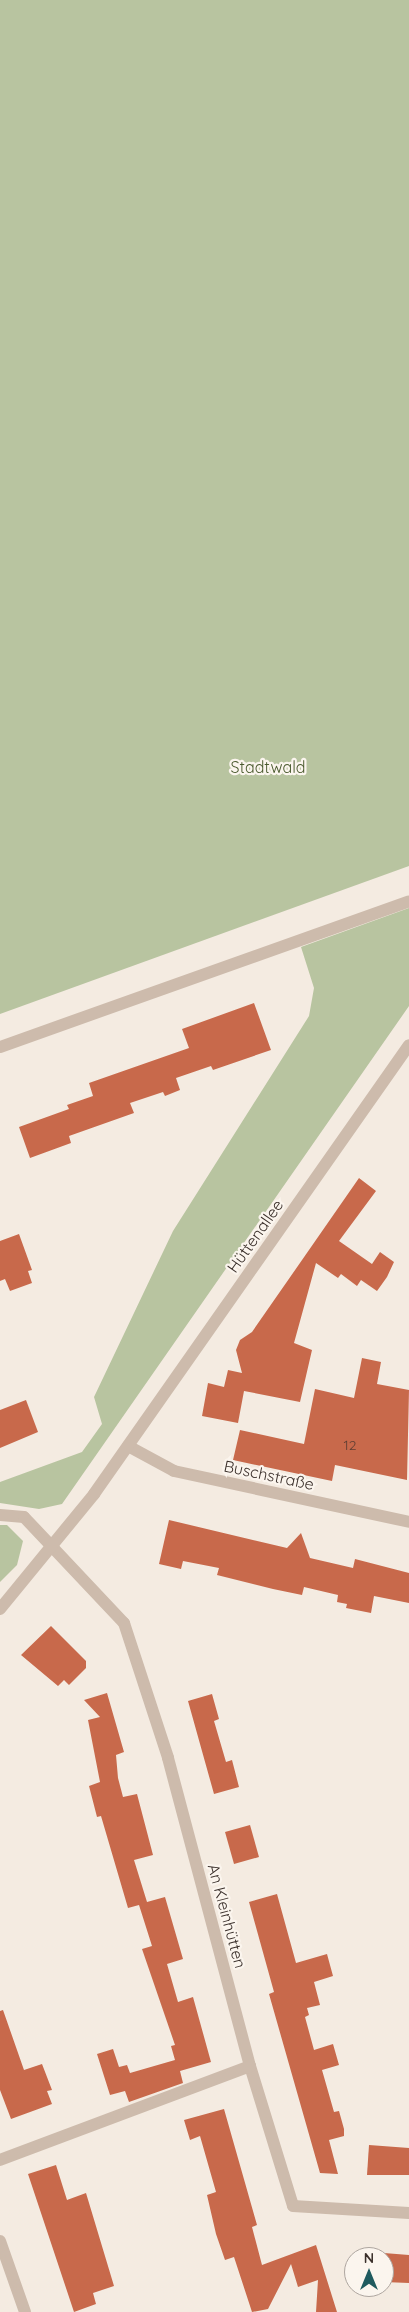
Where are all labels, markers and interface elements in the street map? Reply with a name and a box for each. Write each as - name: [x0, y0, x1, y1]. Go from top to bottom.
- park label: Stadtwald: [231, 757, 305, 777]
- street label: Hüttenallee: [223, 1196, 287, 1276]
- house number: 12: [344, 1437, 356, 1453]
- street label: Buschstraße: [222, 1456, 316, 1494]
- street label: An Kleinhütten: [204, 1862, 250, 1970]
- north arrow: [344, 2247, 394, 2297]
- text: N: [364, 2249, 374, 2267]

